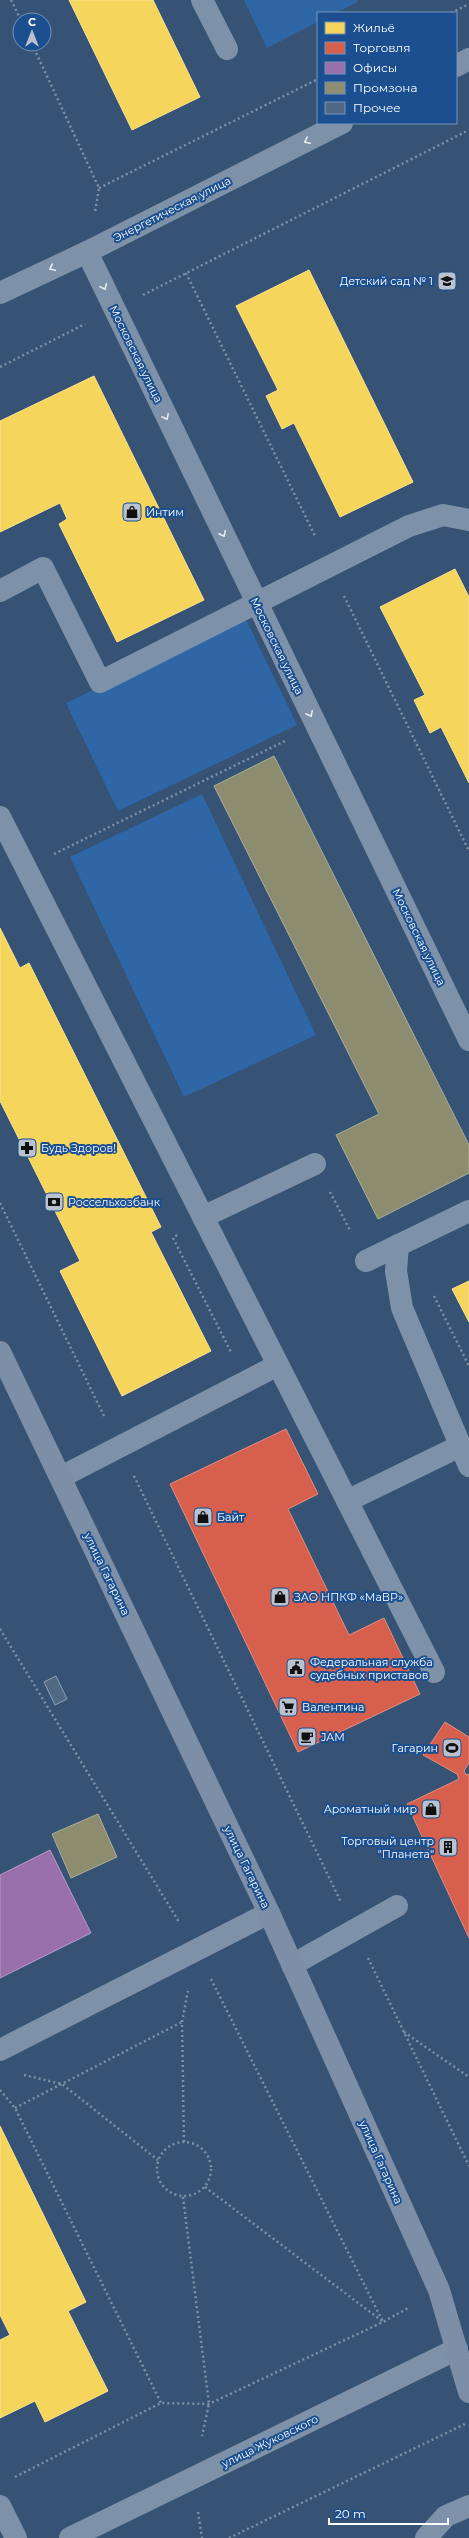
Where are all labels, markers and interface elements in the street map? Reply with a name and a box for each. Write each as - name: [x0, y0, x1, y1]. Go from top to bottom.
- north arrow: [12, 12, 52, 52]
- legend: [317, 12, 457, 124]
- text: С: [28, 15, 36, 29]
- text: Жильё: [353, 20, 395, 35]
- text: Торговля: [353, 40, 410, 55]
- text: Офисы: [353, 60, 397, 75]
- text: Промзона: [353, 80, 417, 95]
- text: Прочее: [353, 100, 401, 115]
- one-way arrow: [304, 136, 312, 143]
- street label: Энергетическая улица: [111, 173, 233, 245]
- one-way arrow: [48, 263, 56, 271]
- school or university icon: Детский сад № 1: [436, 270, 458, 292]
- place label: Детский сад № 1: [340, 274, 433, 288]
- one-way arrow: [99, 283, 107, 290]
- street label: Московская улица: [106, 303, 166, 405]
- one-way arrow: [161, 412, 169, 420]
- shop icon: Интим: [121, 501, 143, 523]
- place label: Интим: [146, 505, 184, 519]
- one-way arrow: [218, 529, 226, 537]
- street label: Московская улица: [247, 595, 307, 697]
- one-way arrow: [305, 709, 313, 717]
- street label: Московская улица: [389, 886, 449, 988]
- pharmacy icon: Будь Здоров!: [16, 1137, 38, 1159]
- place label: Будь Здоров!: [41, 1141, 116, 1155]
- bank icon: Россельхозбанк: [43, 1191, 65, 1213]
- place label: Россельхозбанк: [68, 1195, 161, 1209]
- shop icon: Байт: [192, 1506, 214, 1528]
- place label: Байт: [217, 1510, 245, 1524]
- street label: улица Гагарина: [80, 1529, 133, 1618]
- shop icon: ЗАО НПКФ «МаВР»: [269, 1586, 291, 1608]
- place label: ЗАО НПКФ «МаВР»: [294, 1590, 403, 1604]
- place label: Федеральная служба судебных приставов: [310, 1655, 433, 1682]
- public building icon: Федеральная служба судебных приставов: [285, 1657, 307, 1679]
- supermarket icon: Валентина: [277, 1696, 299, 1718]
- place label: Валентина: [302, 1700, 364, 1714]
- cafe icon: JAM: [296, 1726, 318, 1748]
- place label: JAM: [320, 1730, 345, 1744]
- sports icon: Гагарин: [441, 1737, 463, 1759]
- place label: Гагарин: [391, 1741, 438, 1755]
- shop icon: Ароматный мир: [420, 1798, 442, 1820]
- place label: Ароматный мир: [324, 1802, 417, 1816]
- street label: улица Гагарина: [220, 1822, 273, 1911]
- place label: Торговый центр "Планета": [341, 1834, 434, 1861]
- building icon: Торговый центр "Планета": [437, 1836, 459, 1858]
- street label: улица Гагарина: [356, 2117, 406, 2206]
- street label: улица Жуковского: [219, 2412, 320, 2471]
- scale bar: [329, 2500, 448, 2526]
- text: 20 m: [335, 2506, 366, 2521]

